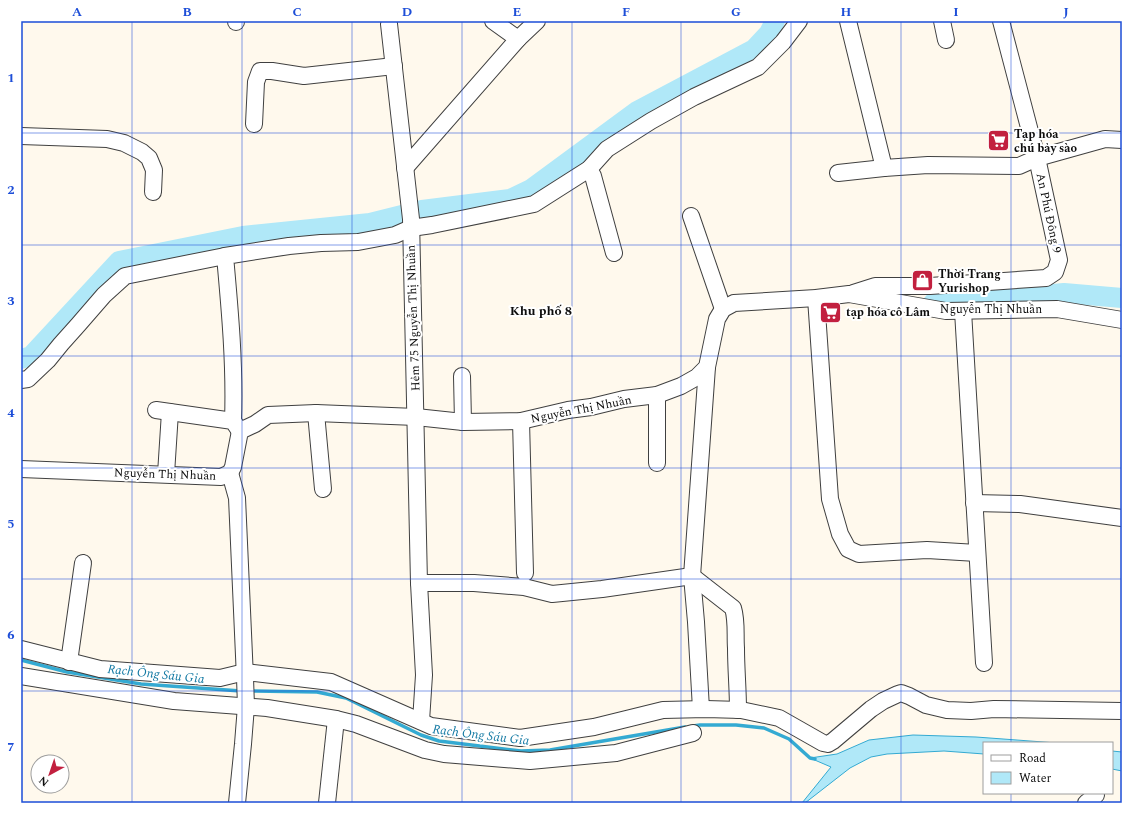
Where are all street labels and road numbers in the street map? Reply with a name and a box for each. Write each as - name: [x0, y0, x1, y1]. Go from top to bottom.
- street label: An Phú Đông 9: [1031, 171, 1066, 255]
- street label: Hẻm 75 Nguyễn Thị Nhuần: [401, 245, 426, 391]
- street label: Nguyễn Thị Nhuần: [940, 300, 1042, 319]
- street label: Nguyễn Thị Nhuần: [529, 390, 633, 429]
- street label: Nguyễn Thị Nhuần: [114, 463, 216, 486]

